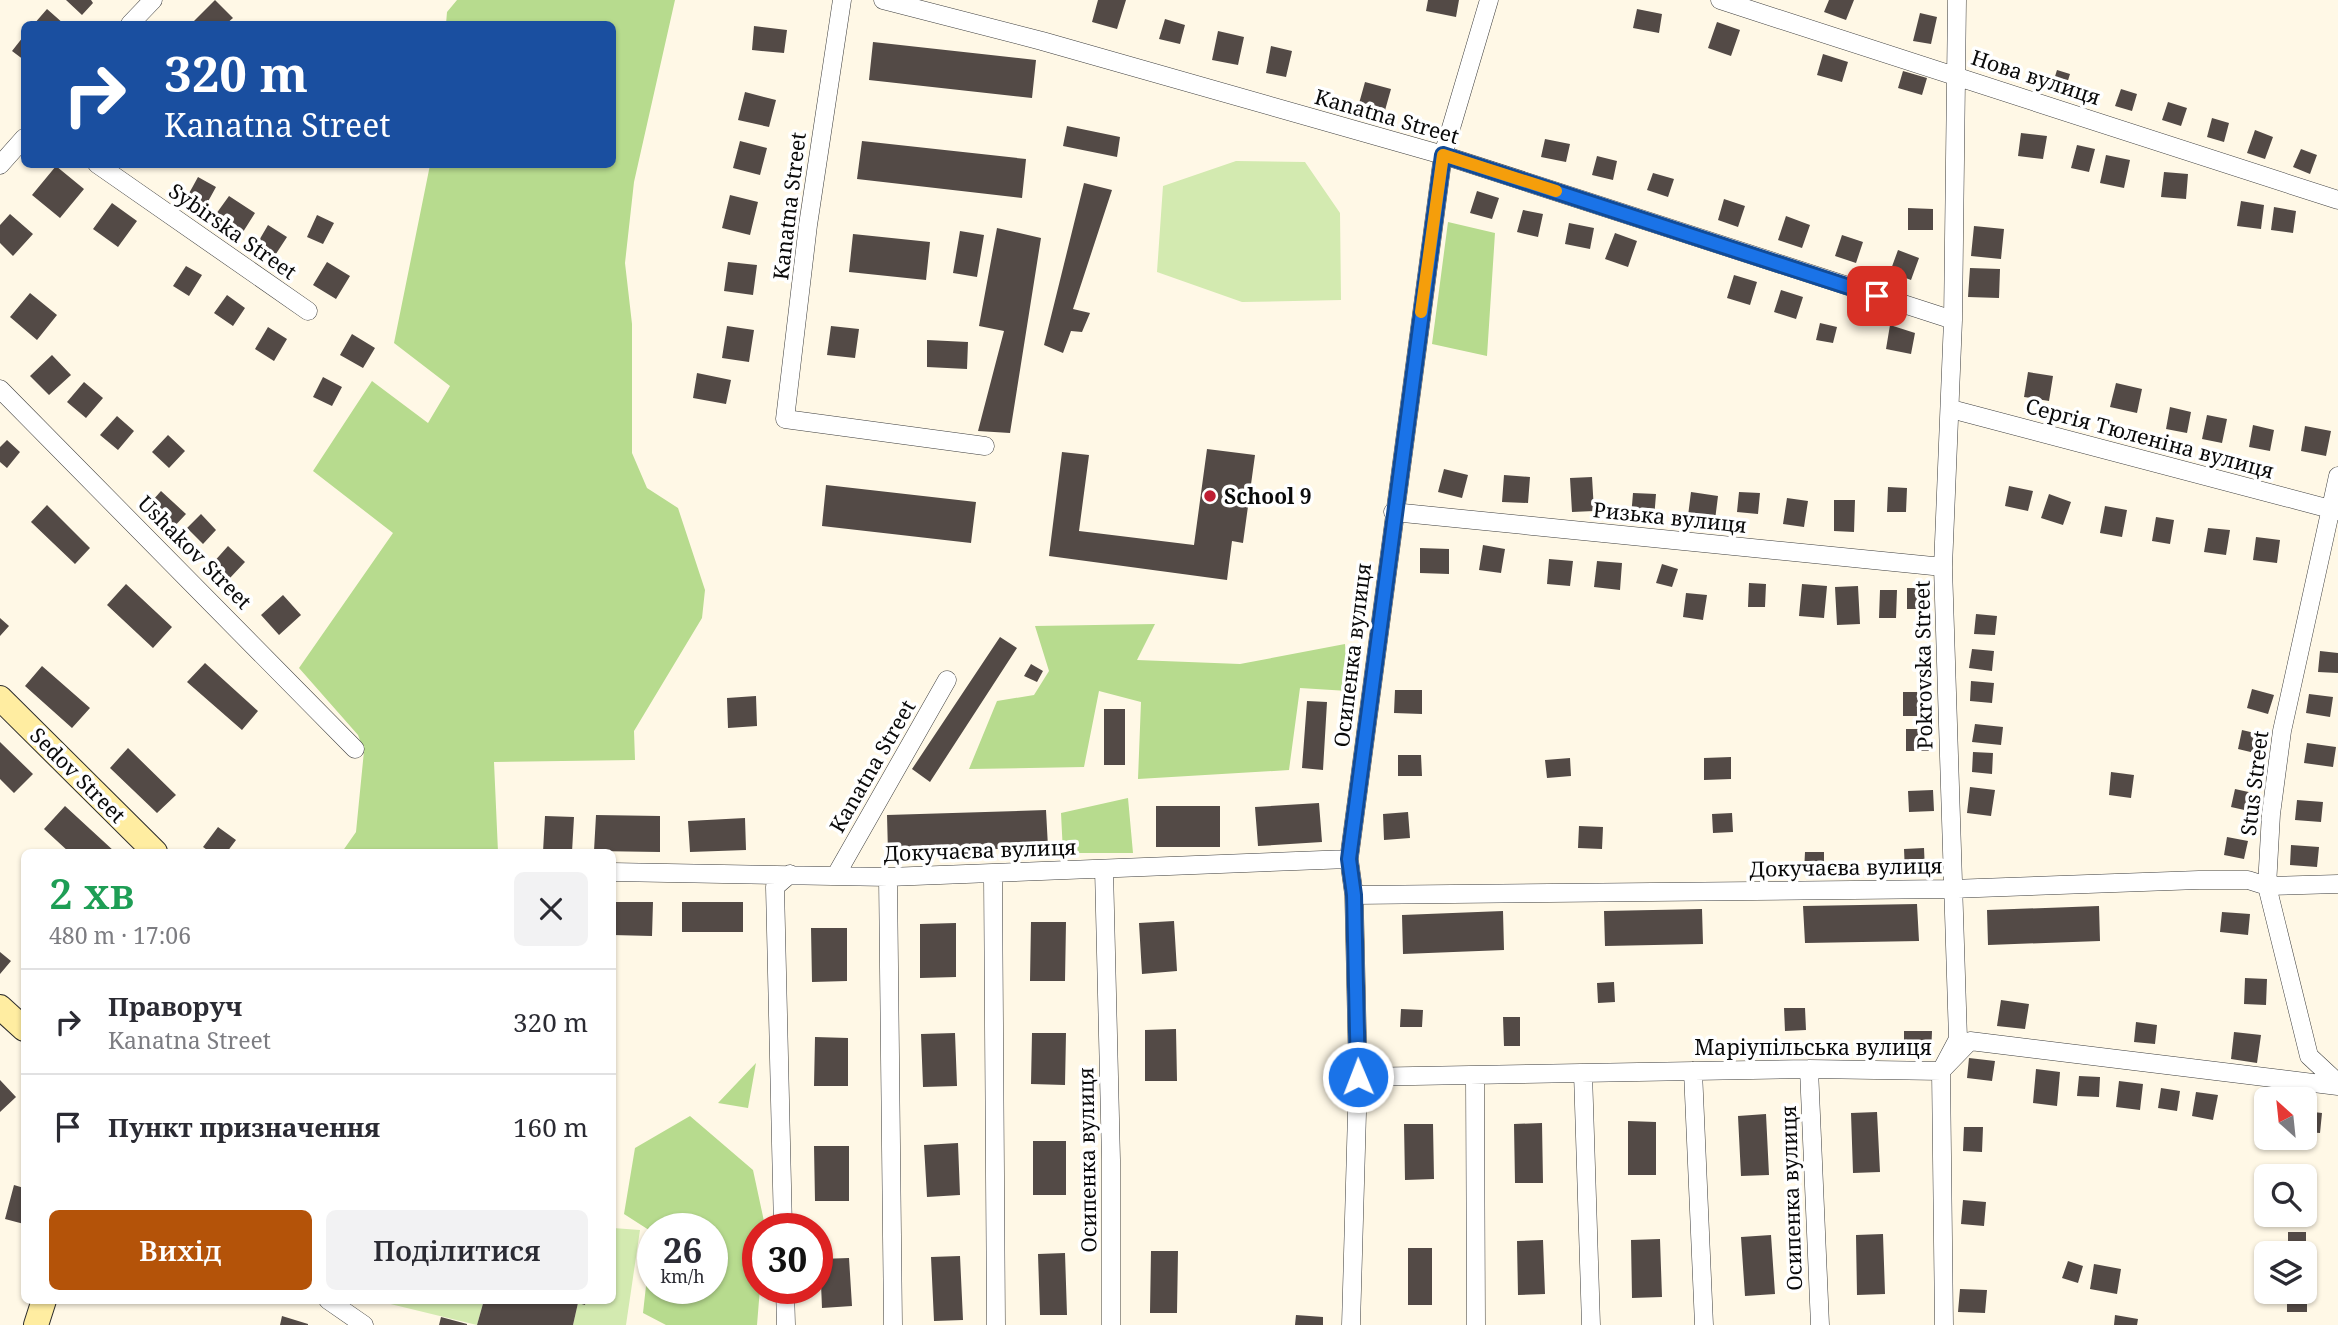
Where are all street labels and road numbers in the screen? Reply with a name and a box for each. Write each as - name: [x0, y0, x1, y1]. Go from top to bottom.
- street label: Нова вулиця: [1968, 43, 2104, 111]
- street label: Kanatna Street: [1312, 82, 1462, 150]
- street label: Kanatna Street: [766, 131, 812, 281]
- street label: Sybirska Street: [164, 177, 302, 285]
- street label: Сергія Тюленіна вулиця: [2023, 391, 2277, 485]
- street label: Ushakov Street: [132, 489, 258, 615]
- street label: Ризька вулиця: [1592, 495, 1748, 539]
- street label: Осипенка вулиця: [1327, 561, 1377, 749]
- street label: Pokrovska Street: [1908, 580, 1938, 750]
- street label: Kanatna Street: [823, 695, 921, 837]
- street label: Sedov Street: [24, 721, 132, 829]
- street label: Stus Street: [2234, 729, 2274, 837]
- street label: Докучаєва вулиця: [883, 833, 1077, 867]
- street label: Докучаєва вулиця: [1749, 851, 1943, 883]
- street label: Маріупільська вулиця: [1694, 1033, 1932, 1061]
- street label: Осипенка вулиця: [1071, 1067, 1103, 1253]
- street label: Осипенка вулиця: [1774, 1105, 1808, 1291]

